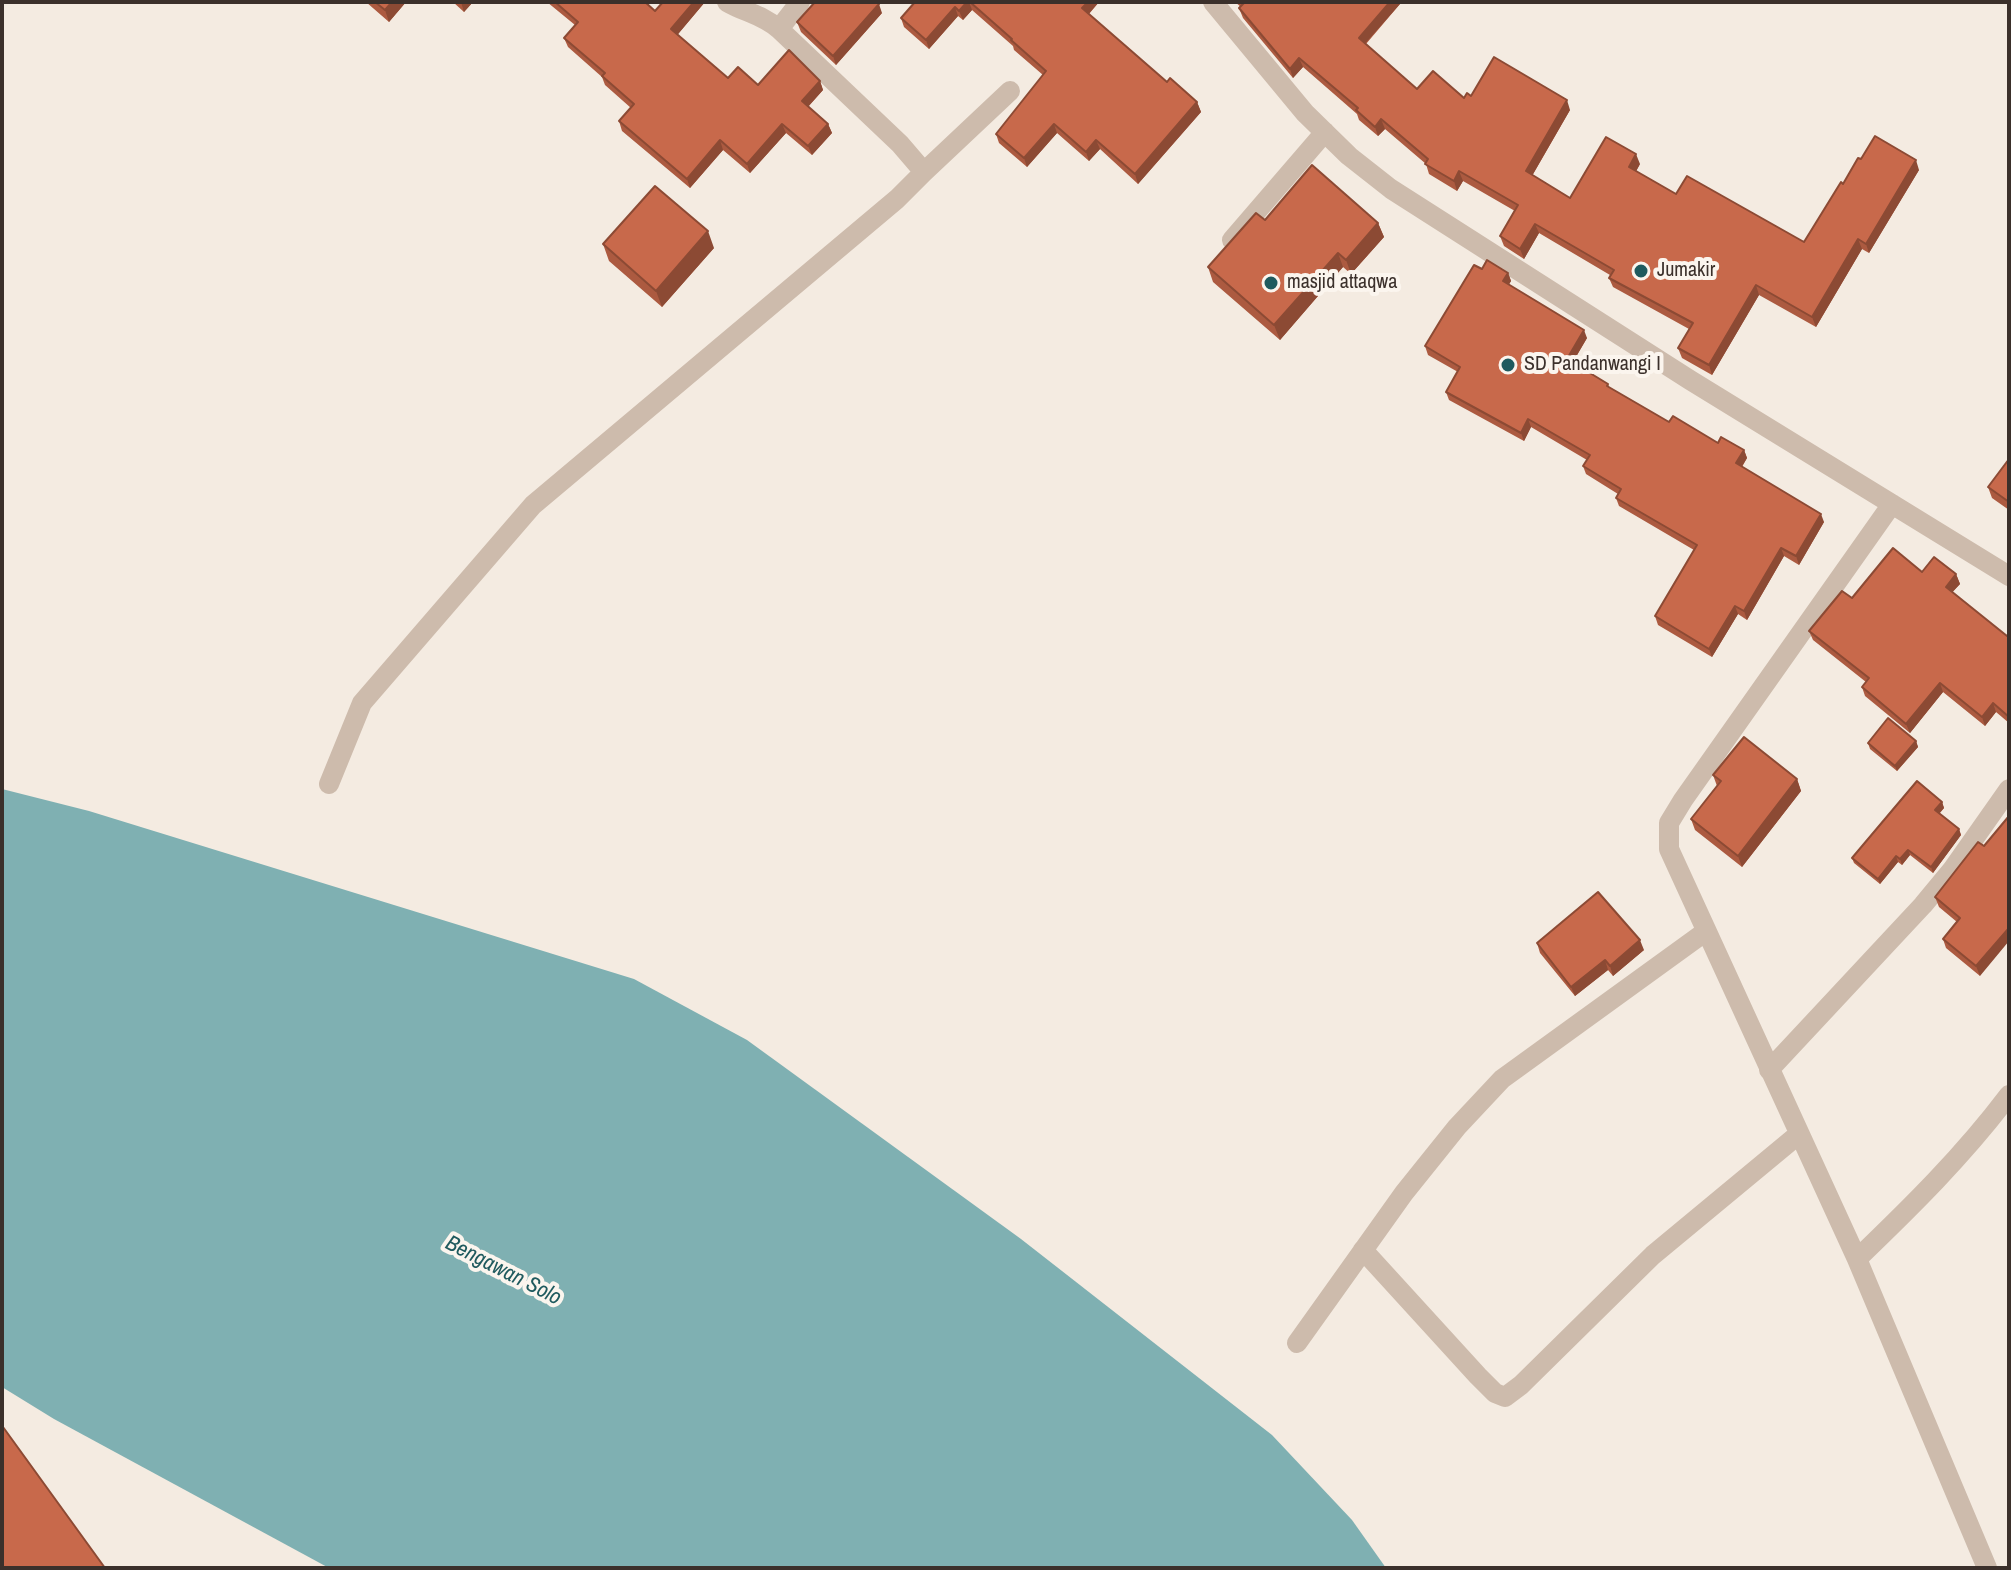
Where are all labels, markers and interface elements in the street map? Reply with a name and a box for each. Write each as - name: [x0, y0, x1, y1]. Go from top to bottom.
- place label: Jumakir: [1657, 259, 1715, 283]
- marker: Jumakir: [1632, 262, 1650, 280]
- place label: masjid attaqwa: [1287, 271, 1397, 295]
- marker: masjid attaqwa: [1262, 274, 1280, 292]
- place label: SD Pandanwangi I: [1524, 353, 1661, 377]
- marker: SD Pandanwangi I: [1499, 356, 1517, 374]
- water label: Bengawan Solo: [441, 1231, 565, 1311]

